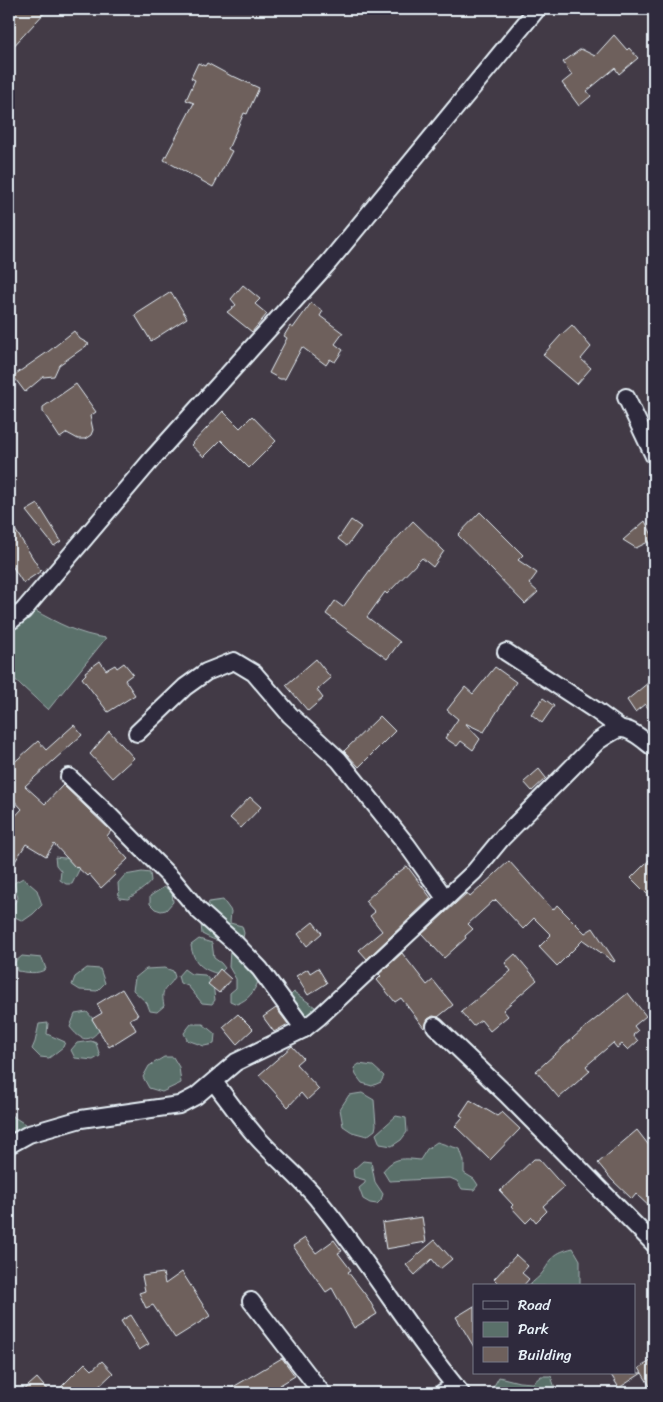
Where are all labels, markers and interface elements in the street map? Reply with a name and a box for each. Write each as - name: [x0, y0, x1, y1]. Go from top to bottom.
- legend: [473, 1284, 636, 1374]
- text: Road: [518, 1292, 551, 1318]
- text: Park: [518, 1316, 549, 1342]
- text: Building: [518, 1342, 572, 1368]

